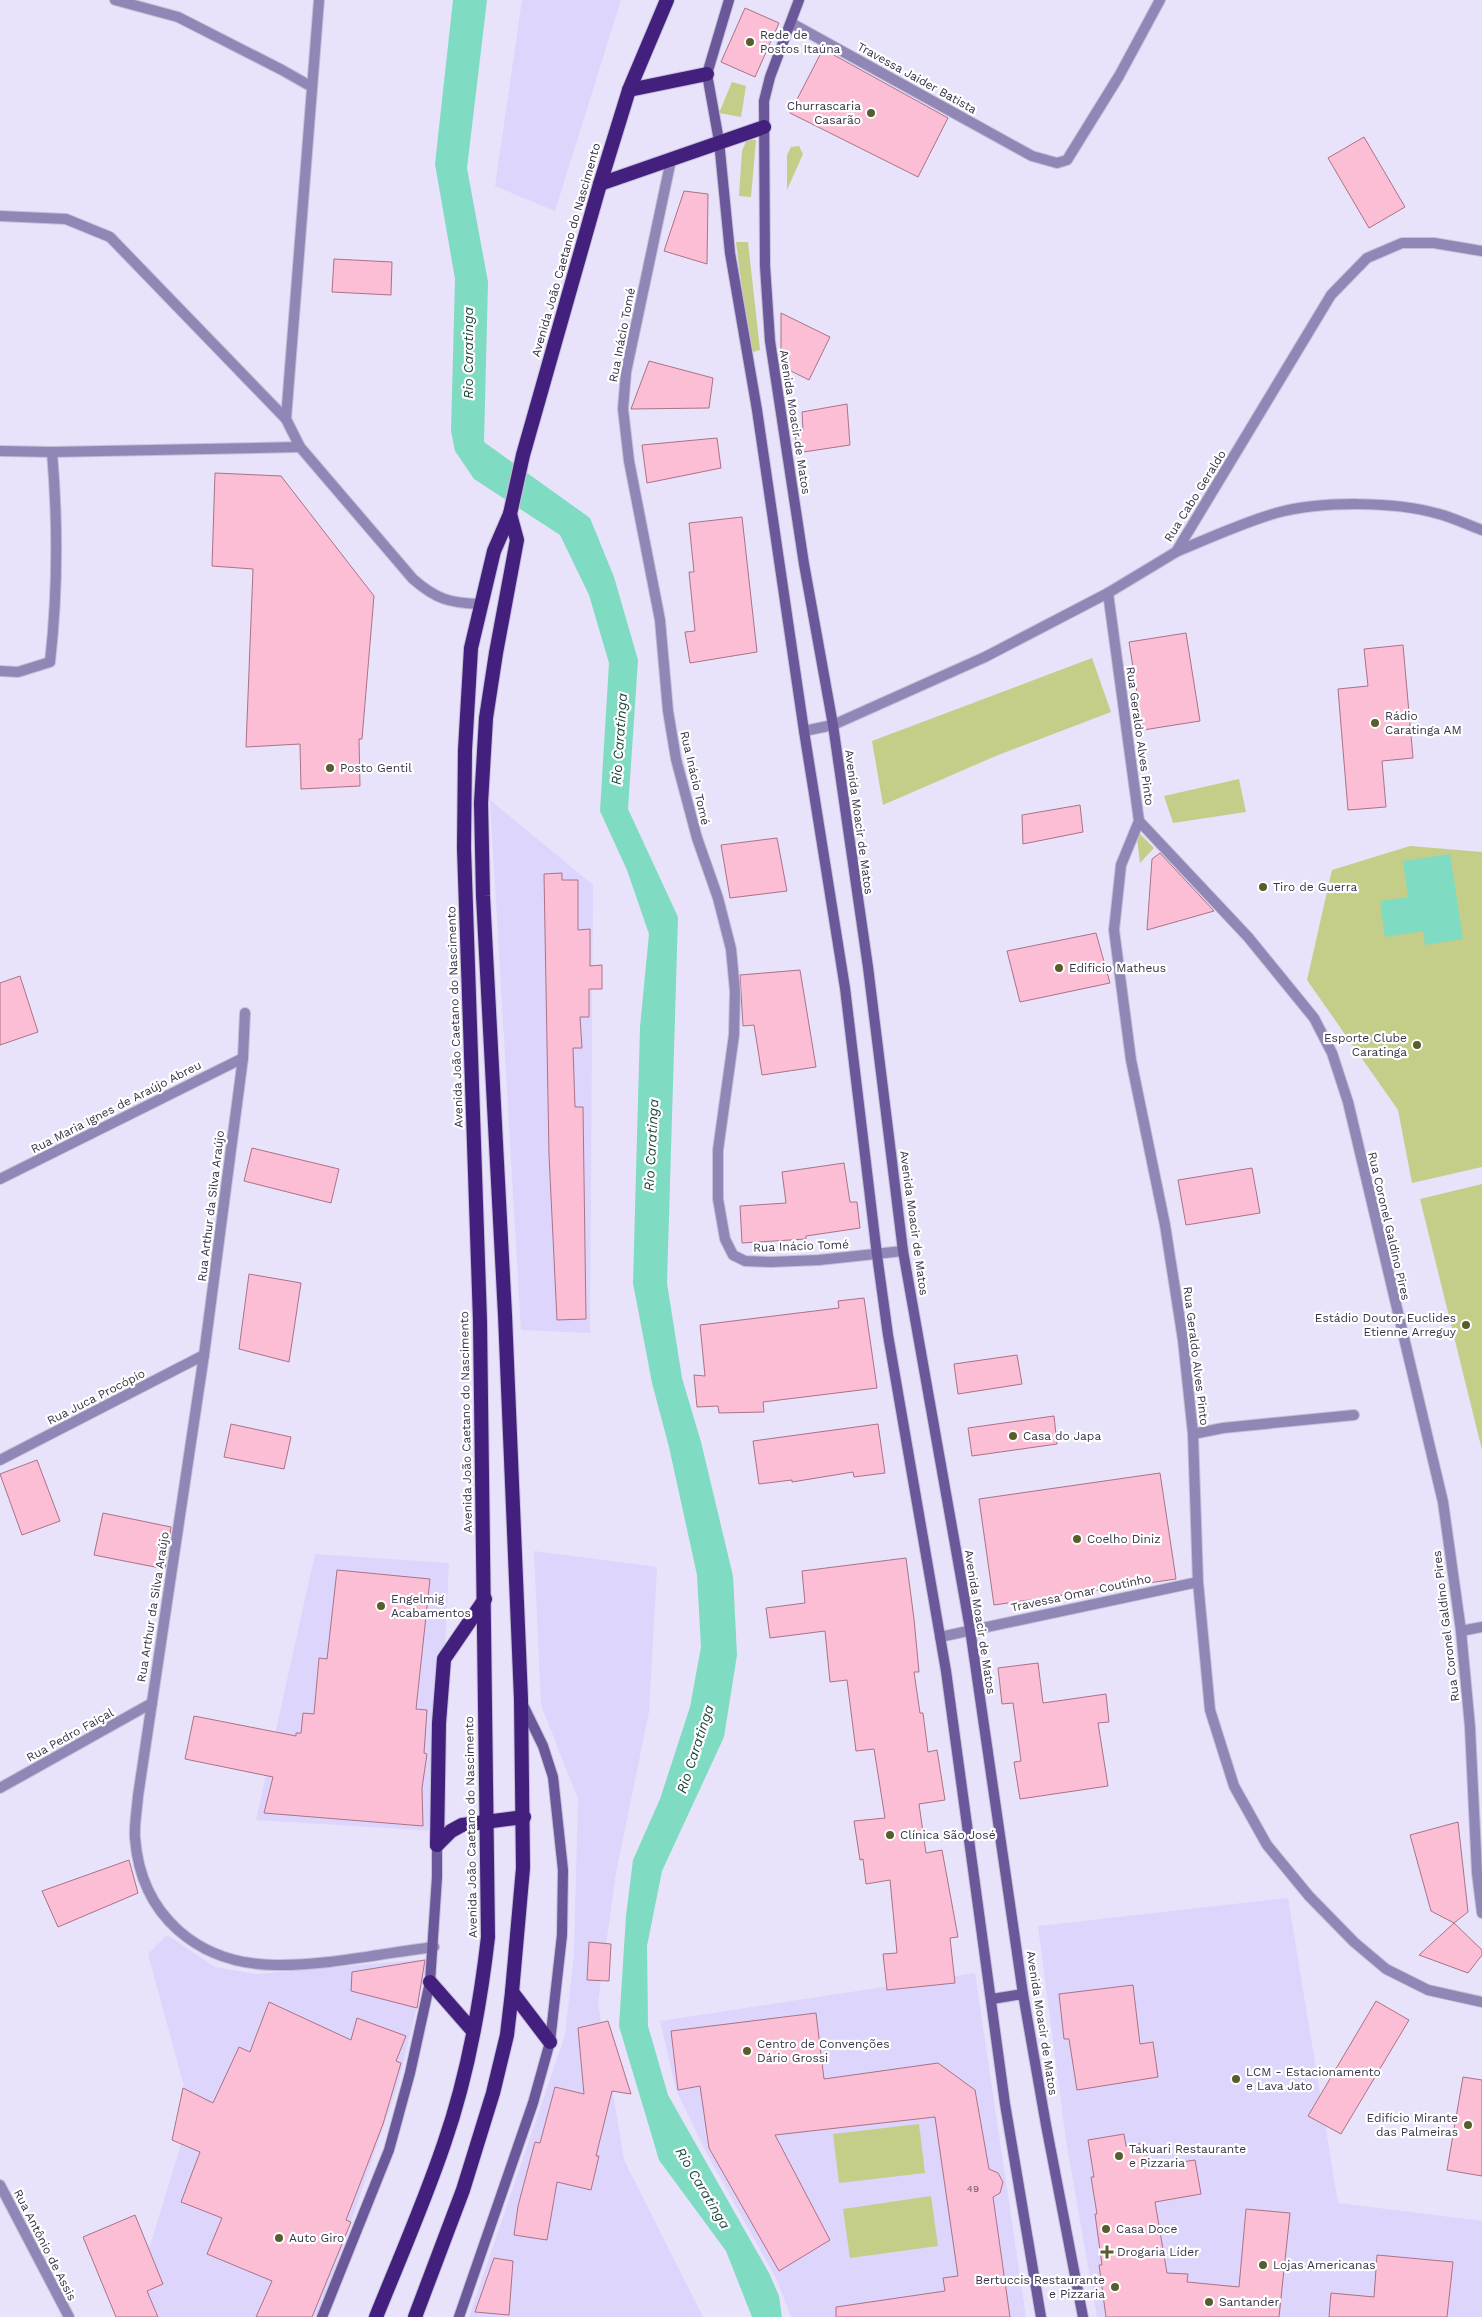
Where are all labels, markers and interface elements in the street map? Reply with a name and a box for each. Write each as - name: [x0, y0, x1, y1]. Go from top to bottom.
- place label: Rede de Postos Itaúna: [760, 28, 841, 56]
- marker: Rede de Postos Itaúna: [744, 36, 756, 48]
- street label: Travessa Jaider Batista: [855, 39, 979, 117]
- place label: Churrascaria Casarão: [787, 99, 861, 127]
- marker: Churrascaria Casarão: [865, 107, 877, 119]
- street label: Avenida João Caetano do Nascimento: [529, 141, 603, 359]
- street label: Rua Inácio Tomé: [606, 287, 638, 383]
- water label: Rio Caratinga: [460, 307, 476, 399]
- street label: Avenida Moacir de Matos: [777, 349, 813, 495]
- street label: Rua Cabo Geraldo: [1161, 448, 1229, 544]
- street label: Rua Geraldo Alves Pinto: [1123, 666, 1157, 806]
- water label: Rio Caratinga: [608, 692, 630, 786]
- place label: Rádio Caratinga AM: [1385, 709, 1462, 737]
- marker: Rádio Caratinga AM: [1369, 717, 1381, 729]
- street label: Rua Inácio Tomé: [677, 730, 713, 826]
- street label: Avenida Moacir de Matos: [842, 749, 876, 895]
- place label: Posto Gentil: [340, 761, 412, 775]
- marker: Posto Gentil: [324, 762, 336, 774]
- place label: Tiro de Guerra: [1273, 880, 1357, 894]
- marker: Tiro de Guerra: [1257, 881, 1269, 893]
- street label: Avenida João Caetano do Nascimento: [444, 906, 466, 1128]
- place label: Edificio Matheus: [1069, 961, 1166, 975]
- marker: Edificio Matheus: [1053, 962, 1065, 974]
- place label: Esporte Clube Caratinga: [1324, 1031, 1407, 1059]
- marker: Esporte Clube Caratinga: [1411, 1039, 1423, 1051]
- street label: Rua Maria Ignes de Araújo Abreu: [28, 1058, 204, 1156]
- water label: Rio Caratinga: [641, 1098, 661, 1191]
- street label: Rua Arthur da Silva Araújo: [195, 1130, 227, 1282]
- street label: Avenida Moacir de Matos: [897, 1150, 931, 1296]
- street label: Rua Coronel Galdino Pires: [1365, 1150, 1413, 1302]
- street label: Rua Inácio Tomé: [753, 1237, 849, 1255]
- street label: Rua Geraldo Alves Pinto: [1181, 1286, 1211, 1426]
- street label: Avenida João Caetano do Nascimento: [457, 1311, 475, 1533]
- place label: Estádio Doutor Euclides Etienne Arreguy: [1315, 1311, 1457, 1339]
- marker: Estádio Doutor Euclides Etienne Arreguy: [1460, 1319, 1472, 1331]
- street label: Rua Juca Procópio: [45, 1366, 147, 1428]
- place label: Casa do Japa: [1023, 1429, 1101, 1443]
- marker: Casa do Japa: [1007, 1430, 1019, 1442]
- street label: Rua Arthur da Silva Araújo: [134, 1531, 172, 1683]
- place label: Coelho Diniz: [1087, 1532, 1161, 1546]
- marker: Coelho Diniz: [1071, 1533, 1083, 1545]
- street label: Avenida Moacir de Matos: [962, 1549, 998, 1695]
- street label: Rua Coronel Galdino Pires: [1430, 1550, 1462, 1702]
- street label: Travessa Omar Coutinho: [1010, 1571, 1152, 1615]
- place label: Engelmig Acabamentos: [391, 1592, 471, 1620]
- marker: Engelmig Acabamentos: [375, 1600, 387, 1612]
- water label: Rio Caratinga: [673, 1702, 717, 1795]
- street label: Rua Pedro Faiçal: [24, 1705, 116, 1765]
- street label: Avenida João Caetano do Nascimento: [462, 1716, 480, 1938]
- place label: Clínica São José: [900, 1828, 996, 1842]
- marker: Clínica São José: [884, 1829, 896, 1841]
- street label: Avenida Moacir de Matos: [1024, 1950, 1060, 2096]
- place label: Centro de Convenções Dário Grossi: [757, 2037, 890, 2065]
- marker: Centro de Convenções Dário Grossi: [741, 2045, 753, 2057]
- place label: LCM - Estacionamento e Lava Jato: [1246, 2065, 1381, 2093]
- marker: LCM - Estacionamento e Lava Jato: [1230, 2073, 1242, 2085]
- place label: Edifício Mirante das Palmeiras: [1366, 2111, 1458, 2139]
- marker: Edifício Mirante das Palmeiras: [1462, 2119, 1474, 2131]
- place label: Takuari Restaurante e Pizzaria: [1129, 2142, 1246, 2170]
- water label: Rio Caratinga: [672, 2144, 734, 2232]
- marker: Takuari Restaurante e Pizzaria: [1113, 2150, 1125, 2162]
- house number: 49: [967, 2183, 979, 2194]
- street label: Rua Antônio de Assis: [11, 2187, 79, 2303]
- place label: Casa Doce: [1116, 2222, 1178, 2236]
- marker: Casa Doce: [1100, 2223, 1112, 2235]
- place label: Auto Giro: [289, 2231, 344, 2245]
- marker: Auto Giro: [273, 2232, 285, 2244]
- place label: Drogaria Líder: [1117, 2245, 1199, 2259]
- marker: Drogaria Líder: [1101, 2246, 1113, 2258]
- place label: Lojas Americanas: [1273, 2258, 1376, 2272]
- marker: Lojas Americanas: [1257, 2259, 1269, 2271]
- place label: Bertuccis Restaurante e Pizzaria: [975, 2273, 1105, 2301]
- marker: Bertuccis Restaurante e Pizzaria: [1109, 2281, 1121, 2293]
- place label: Santander: [1219, 2295, 1279, 2309]
- marker: Santander: [1203, 2296, 1215, 2308]

